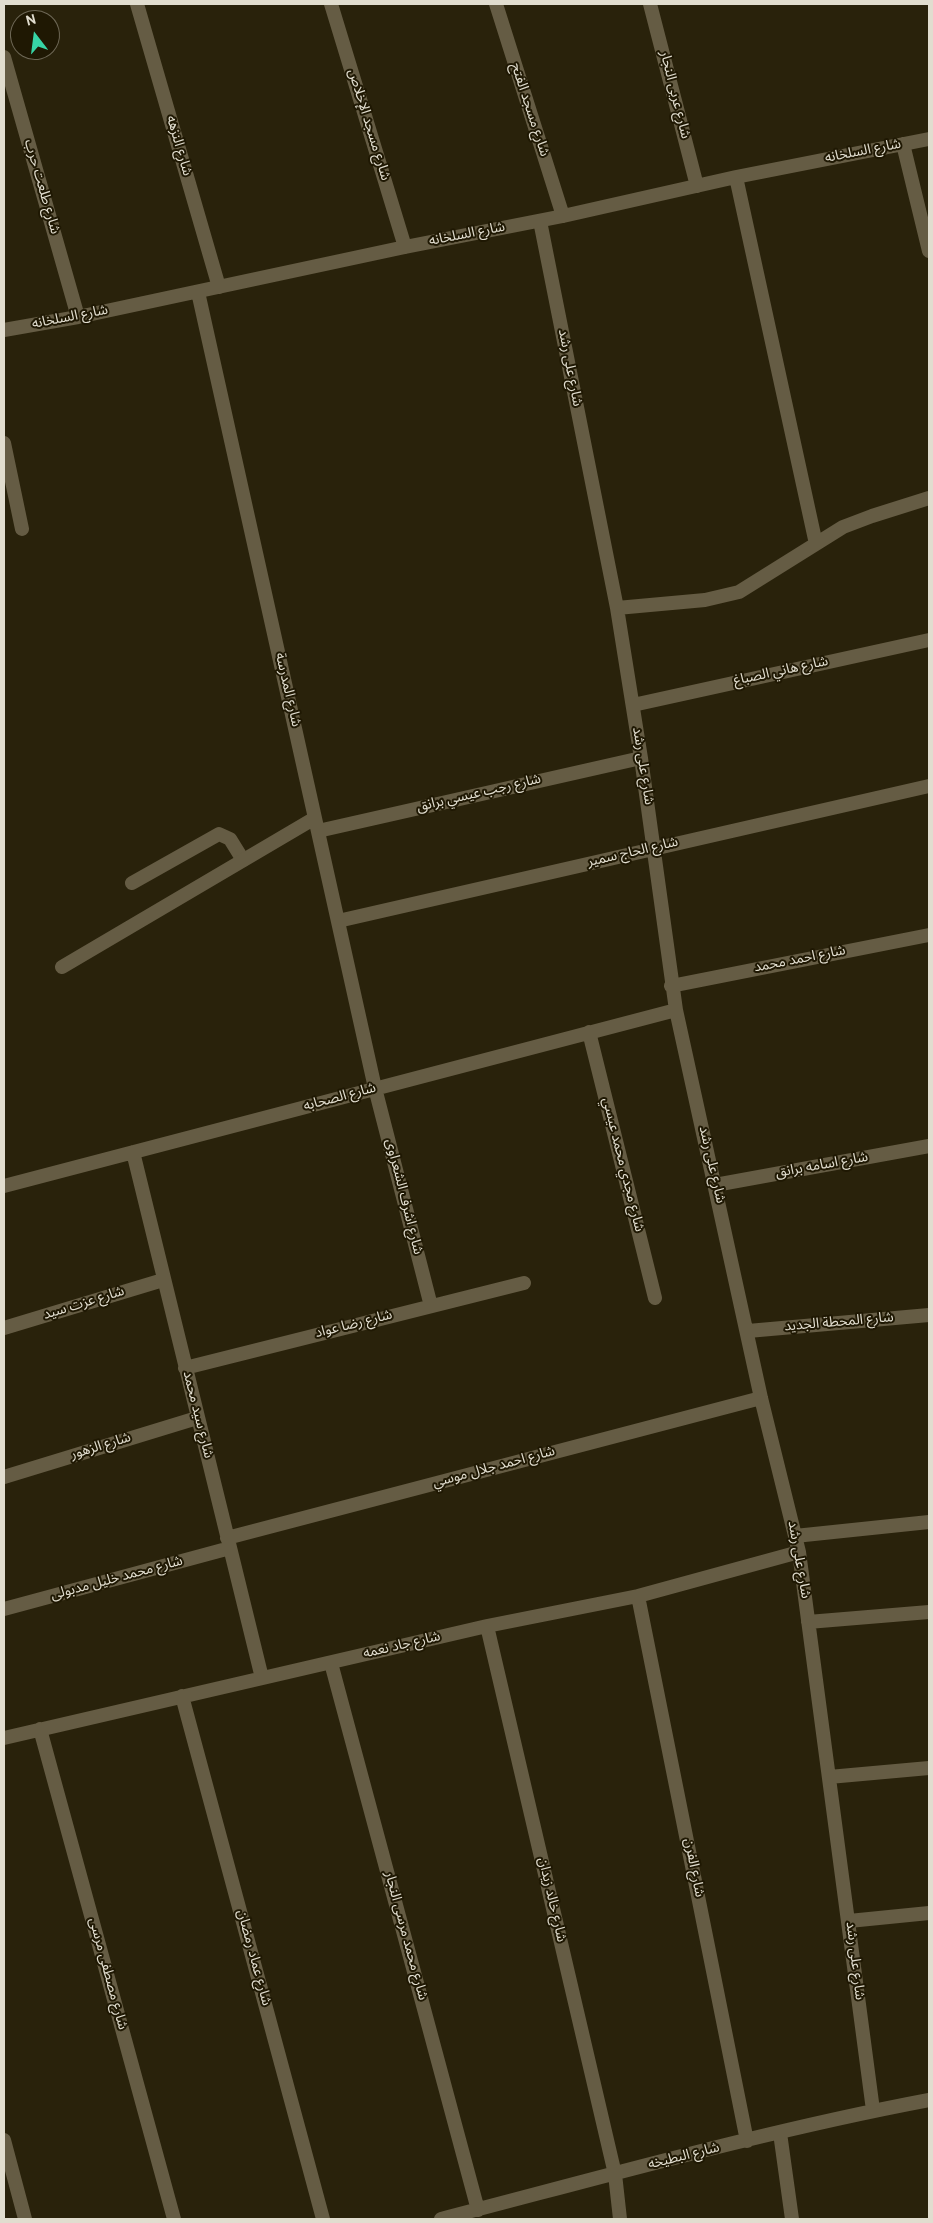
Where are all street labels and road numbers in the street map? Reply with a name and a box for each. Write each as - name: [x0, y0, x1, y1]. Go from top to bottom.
- street label: شارع عربى النجار: [655, 49, 693, 141]
- street label: شارع مسجد الفتح: [506, 61, 552, 159]
- street label: شارع مسجد الإخلاص: [343, 67, 393, 183]
- street label: شارع النزهه: [161, 114, 195, 178]
- street label: شارع السلخانه: [824, 136, 902, 168]
- street label: شارع طلعت حرب: [19, 138, 63, 236]
- street label: شارع السلخانه: [428, 219, 506, 251]
- street label: شارع السلخانه: [31, 302, 109, 334]
- street label: شارع على رشد: [553, 328, 585, 408]
- street label: شارع المدرسة: [270, 651, 304, 729]
- street label: شارع هاني الصباغ: [732, 654, 830, 690]
- street label: شارع على رشد: [628, 726, 656, 806]
- street label: شارع رجب عيسي برانق: [415, 772, 543, 816]
- street label: شارع الحاج سمير: [586, 834, 680, 872]
- street label: شارع احمد محمد: [753, 943, 847, 977]
- street label: شارع الصحابه: [302, 1080, 378, 1116]
- street label: شارع مجدي محمد عيسي: [597, 1096, 647, 1234]
- street label: شارع على رشد: [694, 1125, 728, 1205]
- street label: شارع اشرف الشعراوى: [380, 1137, 426, 1257]
- street label: شارع اسامه برانق: [774, 1150, 870, 1182]
- street label: شارع عزت سيد: [41, 1284, 127, 1324]
- street label: شارع رضا عواد: [314, 1307, 394, 1343]
- street label: شارع المحطة الجديد: [784, 1310, 894, 1336]
- street label: شارع سيد محمد: [178, 1370, 216, 1460]
- street label: شارع الزهور: [69, 1430, 133, 1464]
- street label: شارع احمد جلال موسي: [431, 1444, 557, 1492]
- street label: شارع على رشد: [783, 1520, 813, 1600]
- street label: شارع محمد خليل مدبولى: [49, 1553, 185, 1605]
- street label: شارع جاد نعمه: [362, 1629, 442, 1663]
- street label: شارع الفرن: [679, 1837, 707, 1899]
- street label: شارع خالد زيدان: [533, 1856, 569, 1944]
- street label: شارع محمد مرسى النجار: [380, 1870, 430, 2002]
- street label: شارع عماد رمضان: [232, 1908, 274, 2008]
- street label: شارع مصطفى مرسى: [84, 1916, 130, 2032]
- street label: شارع على رشد: [841, 1921, 867, 2001]
- street label: شارع البطيخه: [646, 2140, 722, 2174]

